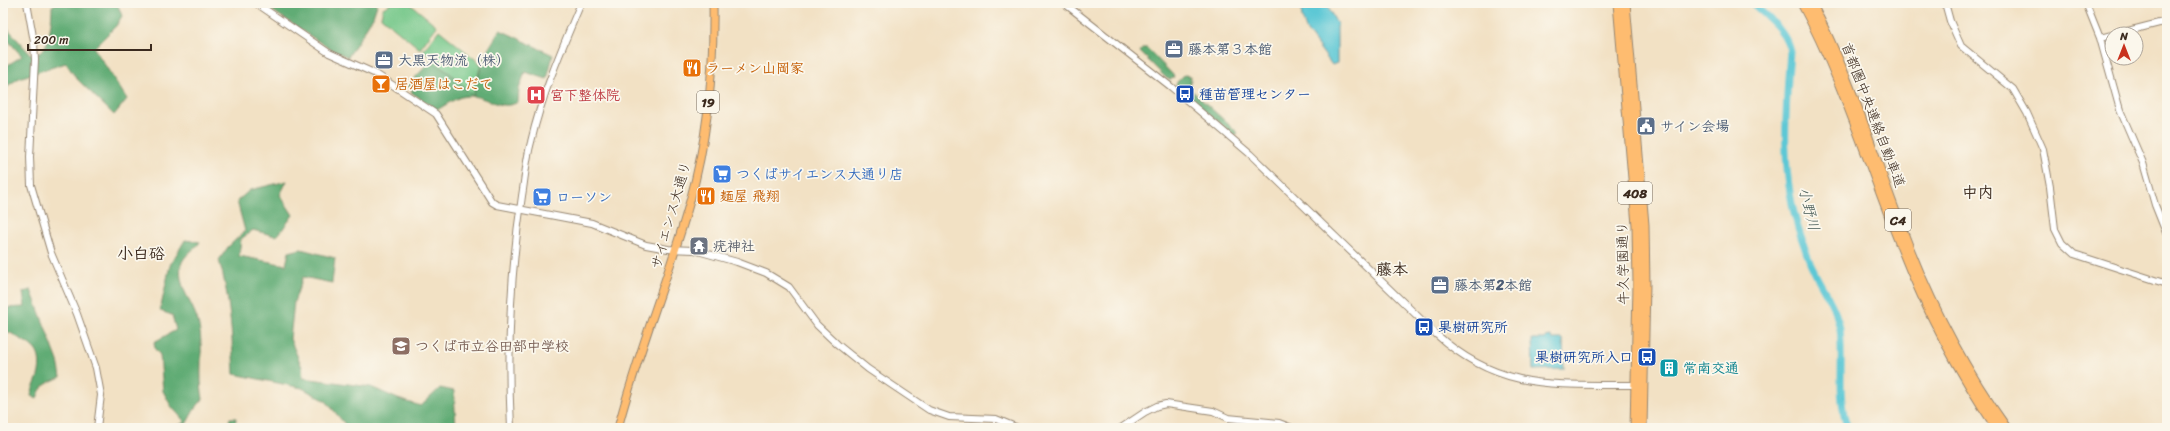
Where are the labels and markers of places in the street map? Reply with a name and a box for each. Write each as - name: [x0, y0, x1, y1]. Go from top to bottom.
- place label: 藤本第３本館: [1188, 37, 1272, 62]
- office icon: 藤本第３本館: [1163, 38, 1185, 60]
- place label: 大黒天物流（株）: [398, 48, 510, 73]
- office icon: 大黒天物流（株）: [373, 49, 395, 71]
- place label: ラーメン山岡家: [706, 56, 804, 81]
- restaurant icon: ラーメン山岡家: [681, 57, 703, 79]
- place label: 居酒屋はこだて: [395, 72, 493, 97]
- bar icon: 居酒屋はこだて: [370, 73, 392, 95]
- place label: 種苗管理センター: [1199, 82, 1311, 107]
- place label: 宮下整体院: [550, 83, 620, 108]
- bus stop icon: 種苗管理センター: [1174, 83, 1196, 105]
- hospital icon: 宮下整体院: [525, 84, 547, 106]
- place label: サイン会場: [1660, 114, 1729, 139]
- public building icon: サイン会場: [1635, 115, 1657, 137]
- place label: つくばサイエンス大通り店: [736, 162, 903, 187]
- supermarket icon: つくばサイエンス大通り店: [711, 163, 733, 185]
- place label: 麺屋 飛翔: [720, 184, 780, 209]
- place label: ローソン: [556, 185, 612, 210]
- restaurant icon: 麺屋 飛翔: [695, 185, 717, 207]
- supermarket icon: ローソン: [531, 186, 553, 208]
- place label: 疣神社: [713, 234, 755, 259]
- temple icon: 疣神社: [688, 235, 710, 257]
- place label: 藤本第2本館: [1454, 273, 1532, 298]
- office icon: 藤本第2本館: [1429, 274, 1451, 296]
- place label: 果樹研究所: [1438, 315, 1508, 340]
- bus stop icon: 果樹研究所: [1413, 316, 1435, 338]
- place label: つくば市立谷田部中学校: [415, 334, 569, 359]
- school or university icon: つくば市立谷田部中学校: [390, 335, 412, 357]
- place label: 果樹研究所入口: [1535, 345, 1633, 370]
- bus stop icon: 果樹研究所入口: [1636, 346, 1658, 368]
- place label: 常南交通: [1683, 356, 1739, 381]
- building icon: 常南交通: [1658, 357, 1680, 379]

